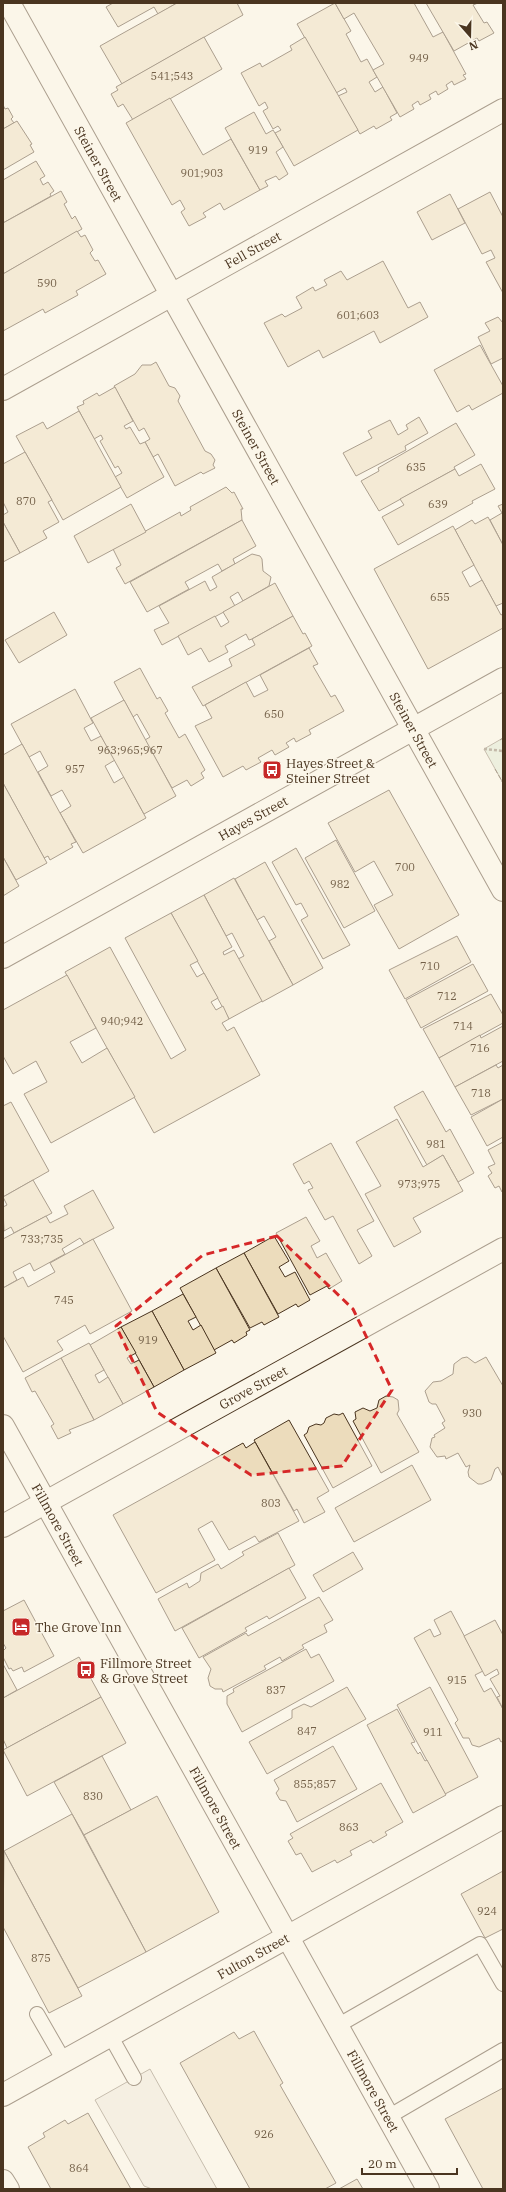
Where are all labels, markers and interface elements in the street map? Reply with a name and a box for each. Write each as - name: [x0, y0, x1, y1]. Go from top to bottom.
- north arrow: [450, 16, 490, 56]
- text: N: [467, 37, 480, 54]
- house number: 949: [409, 51, 429, 65]
- house number: 541;543: [151, 69, 193, 83]
- street label: Steiner Street: [70, 123, 126, 205]
- house number: 919: [248, 143, 268, 157]
- house number: 901;903: [181, 166, 223, 180]
- street label: Fell Street: [222, 227, 285, 273]
- house number: 590: [37, 276, 57, 290]
- house number: 601;603: [337, 308, 379, 322]
- street label: Steiner Street: [228, 406, 284, 488]
- house number: 635: [406, 460, 426, 474]
- house number: 870: [16, 494, 36, 508]
- house number: 639: [428, 497, 448, 511]
- house number: 655: [430, 590, 450, 604]
- street label: Steiner Street: [386, 689, 441, 771]
- house number: 650: [264, 707, 284, 721]
- house number: 963;965;967: [97, 743, 163, 757]
- place label: Hayes Street & Steiner Street: [286, 755, 375, 787]
- bus stop icon: Hayes Street & Steiner Street: [261, 759, 283, 781]
- house number: 957: [65, 762, 85, 776]
- street label: Hayes Street: [215, 792, 291, 845]
- house number: 700: [395, 860, 415, 874]
- house number: 982: [330, 877, 350, 891]
- house number: 710: [420, 959, 440, 973]
- house number: 712: [437, 989, 457, 1003]
- house number: 940;942: [101, 1014, 143, 1028]
- house number: 714: [453, 1019, 473, 1033]
- house number: 716: [470, 1041, 490, 1055]
- house number: 718: [471, 1086, 491, 1100]
- house number: 981: [426, 1137, 446, 1151]
- house number: 973;975: [398, 1177, 440, 1191]
- house number: 733;735: [21, 1232, 63, 1246]
- house number: 745: [54, 1293, 74, 1307]
- house number: 919: [138, 1333, 158, 1347]
- street label: Grove Street: [216, 1362, 291, 1414]
- house number: 930: [462, 1406, 482, 1420]
- street label: Fillmore Street: [28, 1481, 88, 1570]
- house number: 803: [261, 1496, 281, 1510]
- hotel icon: The Grove Inn: [10, 1616, 32, 1638]
- place label: The Grove Inn: [35, 1619, 122, 1636]
- place label: Fillmore Street & Grove Street: [100, 1655, 192, 1687]
- bus stop icon: Fillmore Street & Grove Street: [75, 1659, 97, 1681]
- house number: 915: [447, 1673, 467, 1687]
- house number: 837: [266, 1683, 286, 1697]
- house number: 847: [297, 1724, 317, 1738]
- house number: 911: [423, 1725, 443, 1739]
- street label: Fillmore Street: [185, 1764, 245, 1853]
- house number: 855;857: [294, 1777, 336, 1791]
- house number: 830: [83, 1789, 103, 1803]
- house number: 863: [339, 1820, 359, 1834]
- house number: 924: [477, 1904, 497, 1918]
- street label: Fulton Street: [214, 1929, 292, 1983]
- house number: 875: [31, 1951, 51, 1965]
- street label: Fillmore Street: [343, 2047, 403, 2136]
- house number: 926: [254, 2127, 274, 2141]
- scale bar: [362, 2150, 457, 2176]
- text: 20 m: [368, 2156, 397, 2171]
- house number: 864: [69, 2161, 89, 2175]

